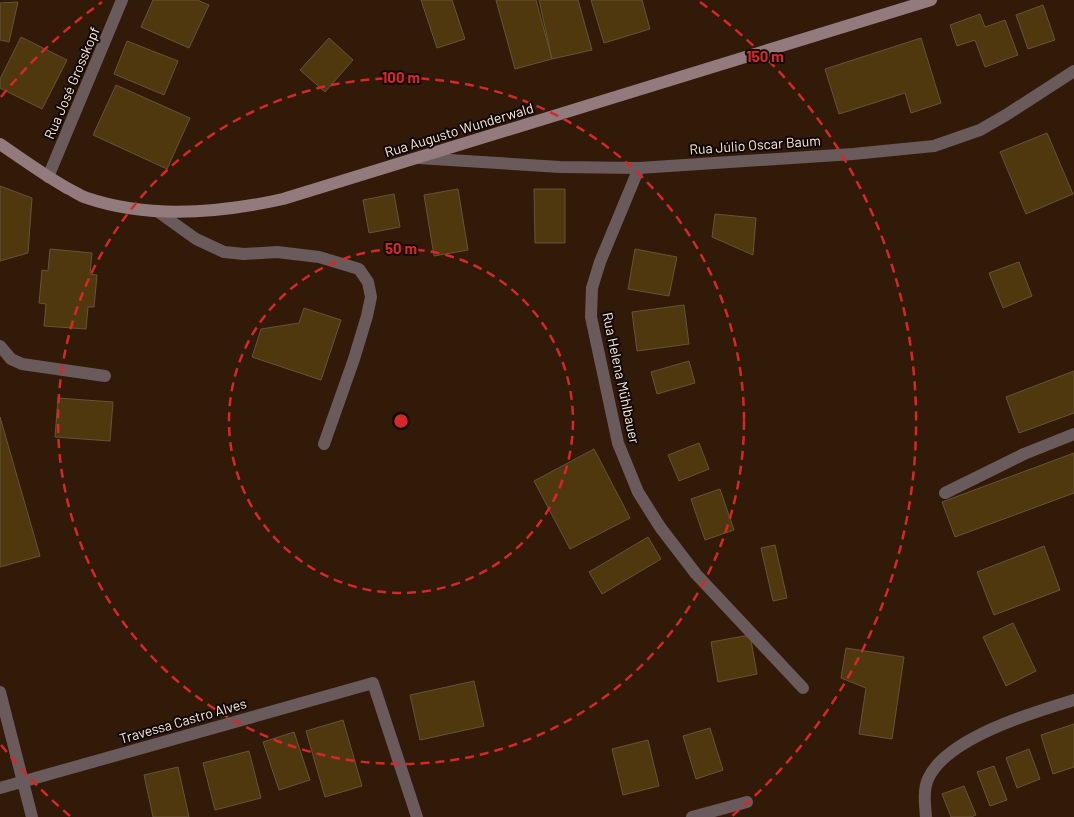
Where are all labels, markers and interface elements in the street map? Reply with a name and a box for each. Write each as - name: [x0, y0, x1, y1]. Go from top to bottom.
- street label: Rua José Grosskopf: [40, 24, 103, 142]
- text: 150 m: [746, 47, 784, 65]
- text: 100 m: [382, 68, 420, 86]
- street label: Rua Augusto Wunderwald: [382, 99, 535, 160]
- street label: Rua Júlio Oscar Baum: [689, 131, 821, 158]
- text: 50 m: [385, 239, 417, 257]
- street label: Rua Helena Mühlbauer: [599, 311, 644, 445]
- centre of rings: [392, 412, 410, 430]
- street label: Travessa Castro Alves: [117, 694, 249, 747]

